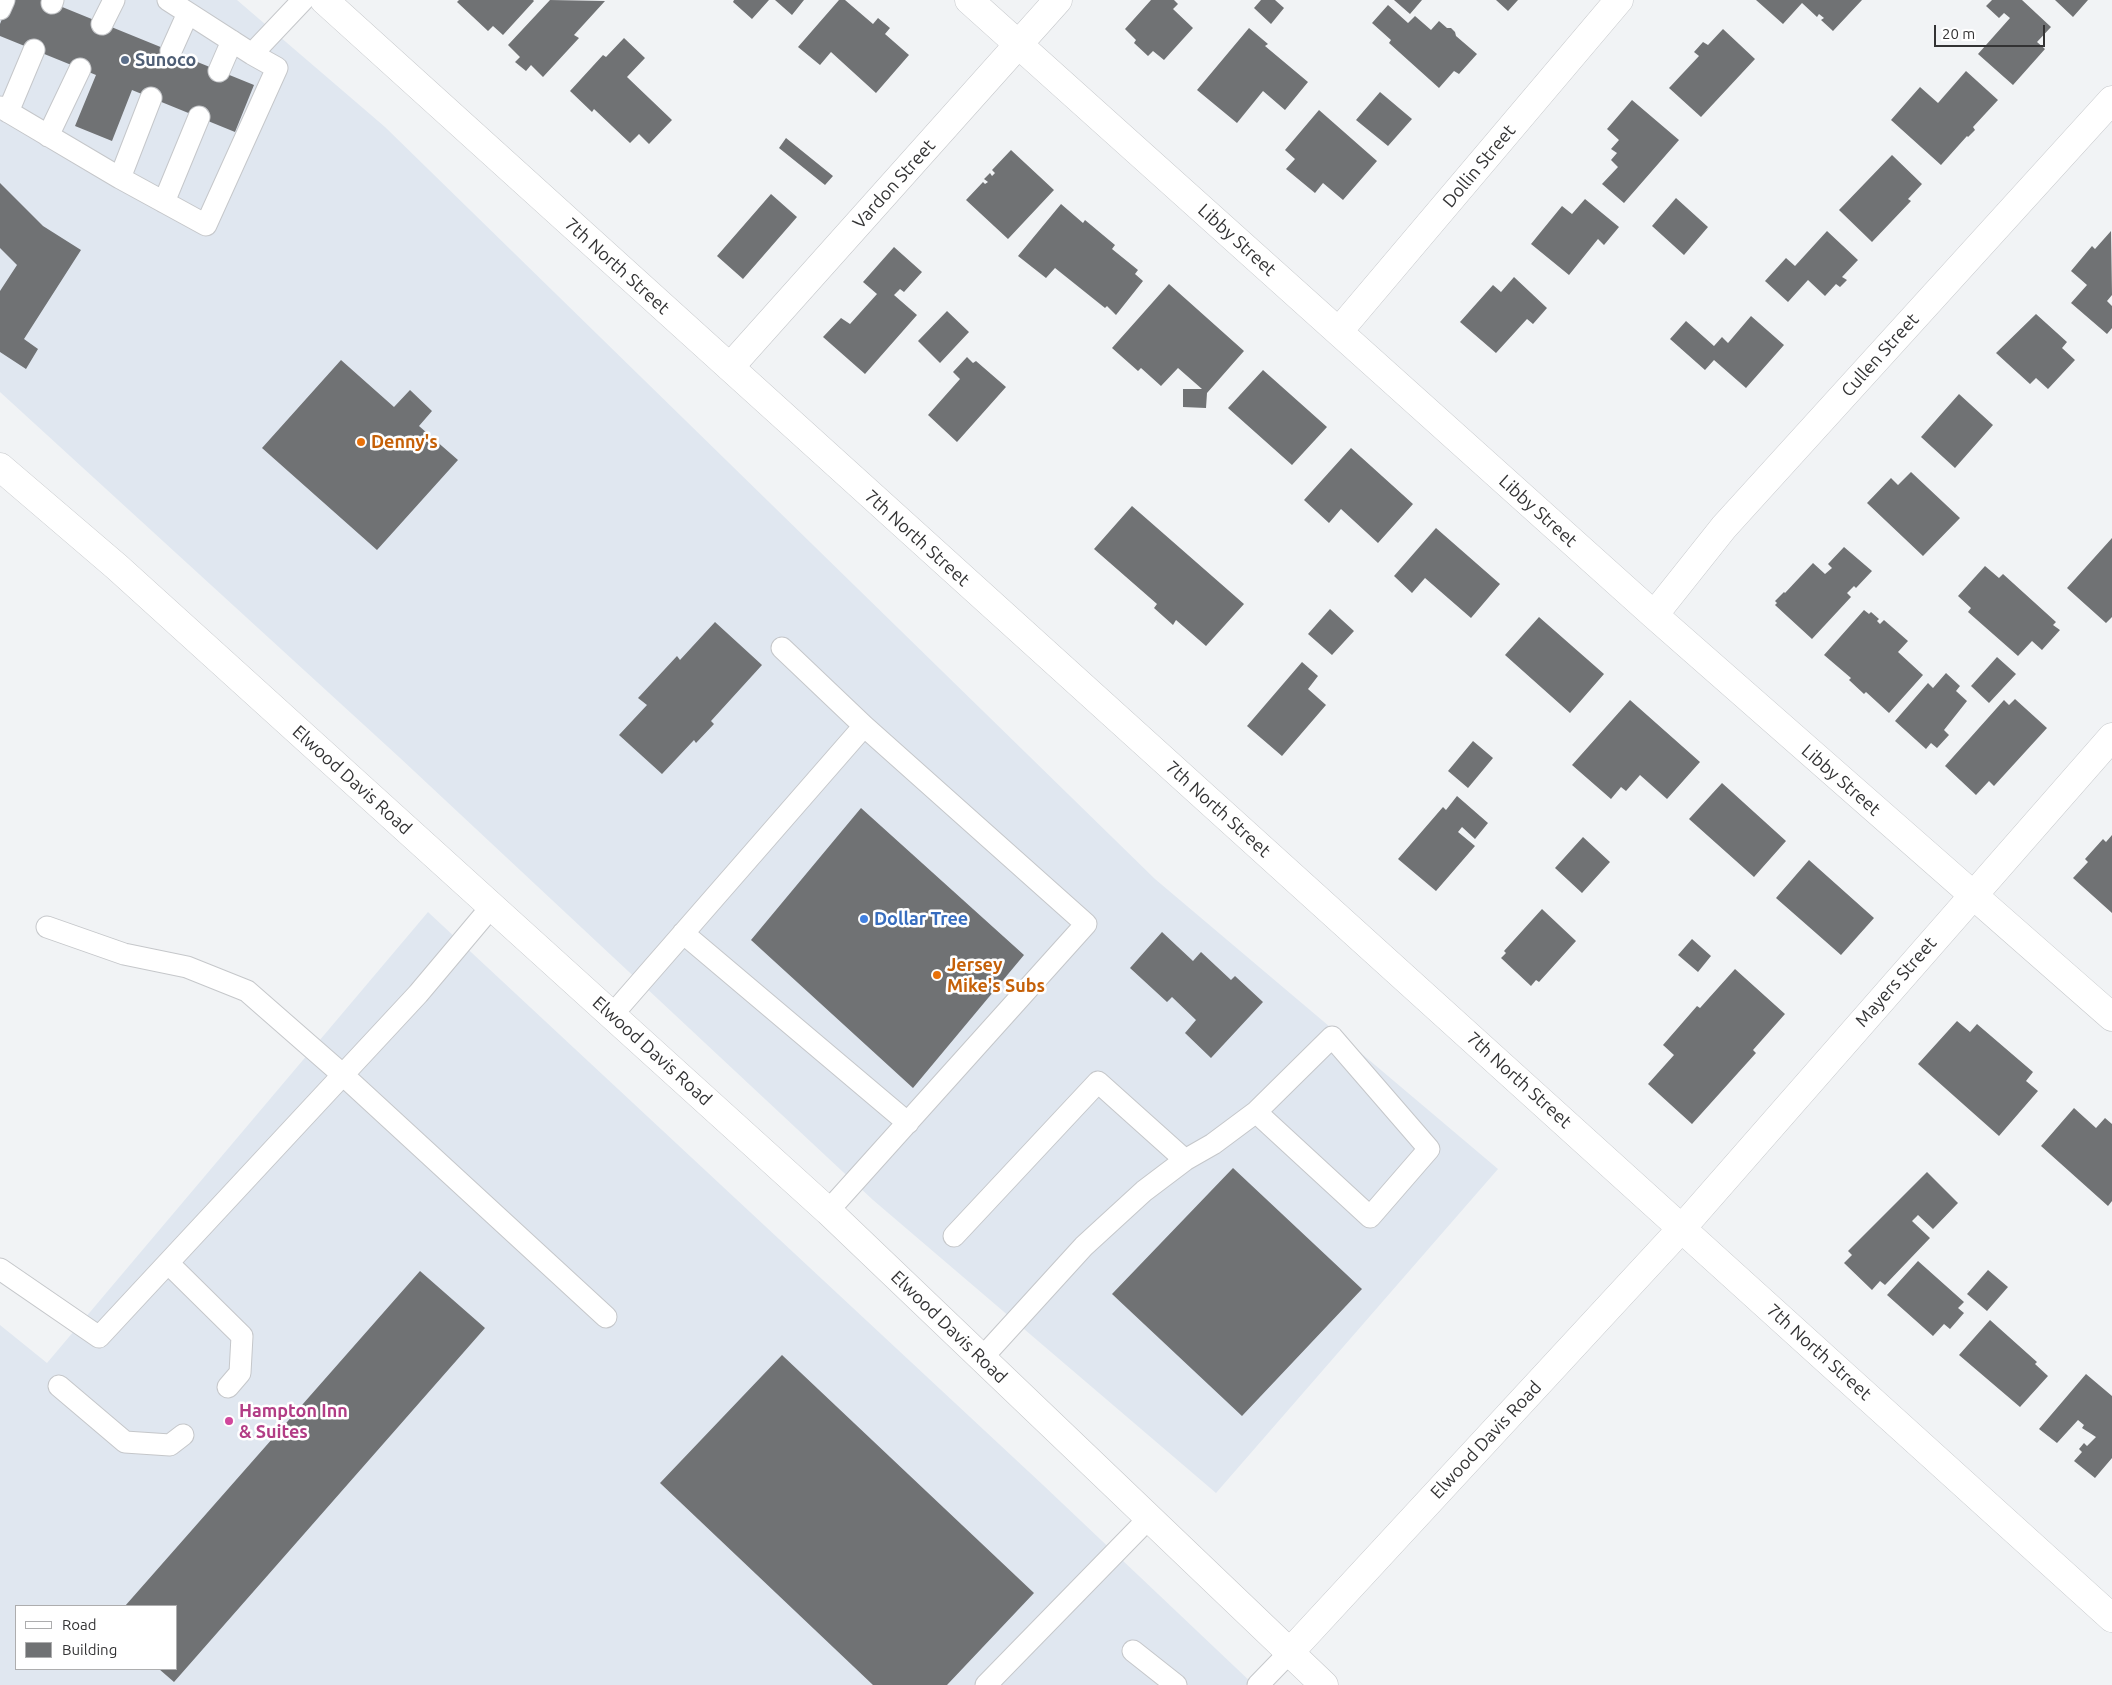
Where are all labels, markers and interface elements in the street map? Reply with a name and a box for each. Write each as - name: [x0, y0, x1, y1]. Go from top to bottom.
- scale bar: [1937, 15, 2048, 47]
- text: 20 m: [1942, 25, 1975, 42]
- place label: Sunoco: [135, 49, 196, 71]
- marker: Sunoco: [119, 54, 131, 66]
- street label: Dollin Street: [1438, 120, 1520, 212]
- street label: Vardon Street: [848, 135, 940, 233]
- street label: Libby Street: [1194, 199, 1280, 281]
- street label: 7th North Street: [560, 213, 674, 319]
- street label: Cullen Street: [1837, 309, 1923, 401]
- place label: Denny's: [371, 431, 438, 453]
- marker: Denny's: [355, 436, 367, 448]
- street label: Libby Street: [1495, 470, 1581, 552]
- street label: 7th North Street: [860, 485, 974, 591]
- street label: Elwood Davis Road: [288, 721, 416, 839]
- street label: Libby Street: [1797, 740, 1885, 820]
- street label: 7th North Street: [1161, 756, 1275, 862]
- place label: Dollar Tree: [874, 908, 968, 930]
- marker: Dollar Tree: [858, 913, 870, 925]
- street label: Mayers Street: [1851, 932, 1941, 1032]
- place label: Jersey Mike's Subs: [947, 954, 1045, 996]
- marker: Jersey Mike's Subs: [931, 969, 943, 981]
- street label: Elwood Davis Road: [588, 992, 716, 1110]
- street label: 7th North Street: [1462, 1027, 1576, 1133]
- street label: Elwood Davis Road: [886, 1266, 1012, 1388]
- street label: 7th North Street: [1762, 1299, 1876, 1405]
- street label: Elwood Davis Road: [1426, 1377, 1546, 1503]
- place label: Hampton Inn & Suites: [239, 1400, 348, 1442]
- marker: Hampton Inn & Suites: [223, 1415, 235, 1427]
- legend: [15, 1605, 178, 1670]
- text: Road: [62, 1616, 97, 1633]
- text: Building: [62, 1641, 117, 1658]

